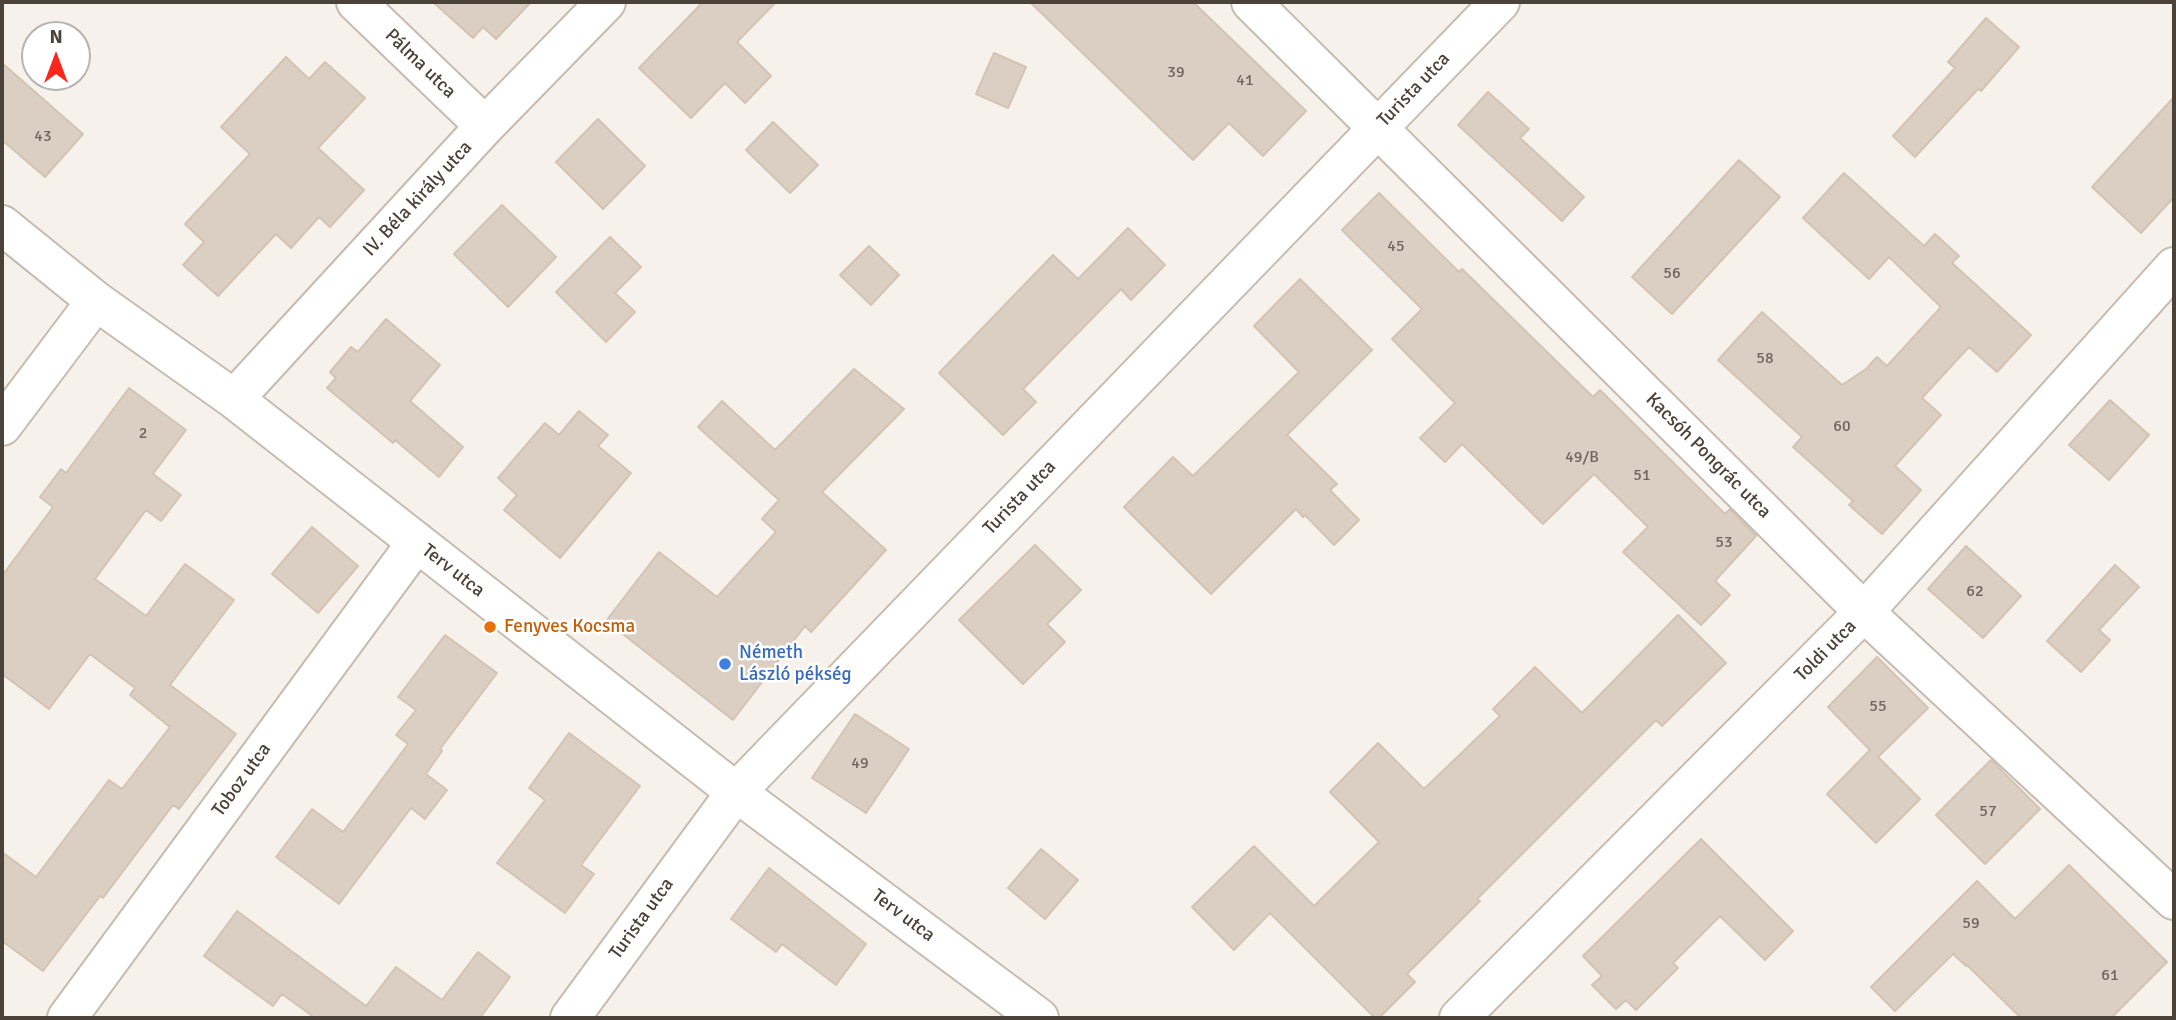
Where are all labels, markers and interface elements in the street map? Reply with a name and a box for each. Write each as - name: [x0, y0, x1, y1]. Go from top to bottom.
- north arrow: [21, 21, 91, 91]
- text: N: [49, 25, 63, 49]
- street label: Pálma utca: [380, 25, 460, 103]
- street label: Turista utca: [1373, 48, 1455, 132]
- house number: 39: [1167, 63, 1185, 83]
- house number: 41: [1236, 71, 1254, 91]
- house number: 43: [34, 127, 52, 147]
- street label: IV. Béla király utca: [359, 137, 477, 261]
- house number: 45: [1387, 237, 1405, 257]
- house number: 56: [1663, 264, 1681, 284]
- house number: 58: [1756, 349, 1774, 369]
- street label: Kacsóh Pongrác utca: [1641, 389, 1775, 523]
- house number: 60: [1833, 417, 1851, 437]
- house number: 2: [139, 424, 147, 444]
- house number: 49/B: [1565, 448, 1599, 468]
- street label: Turista utca: [979, 456, 1061, 540]
- house number: 51: [1633, 466, 1651, 486]
- house number: 53: [1715, 533, 1733, 553]
- street label: Terv utca: [417, 540, 489, 602]
- house number: 62: [1966, 582, 1984, 602]
- street label: Toldi utca: [1790, 615, 1862, 687]
- place label: Fenyves Kocsma: [504, 616, 635, 638]
- marker: Fenyves Kocsma: [482, 619, 498, 635]
- place label: Németh László pékség: [739, 642, 852, 686]
- marker: Németh László pékség: [717, 656, 733, 672]
- house number: 55: [1869, 697, 1887, 717]
- street label: Toboz utca: [208, 739, 276, 821]
- house number: 49: [851, 754, 869, 774]
- house number: 57: [1979, 802, 1997, 822]
- street label: Turista utca: [605, 874, 679, 964]
- street label: Terv utca: [867, 885, 939, 947]
- house number: 59: [1962, 914, 1980, 934]
- house number: 61: [2101, 966, 2119, 986]

